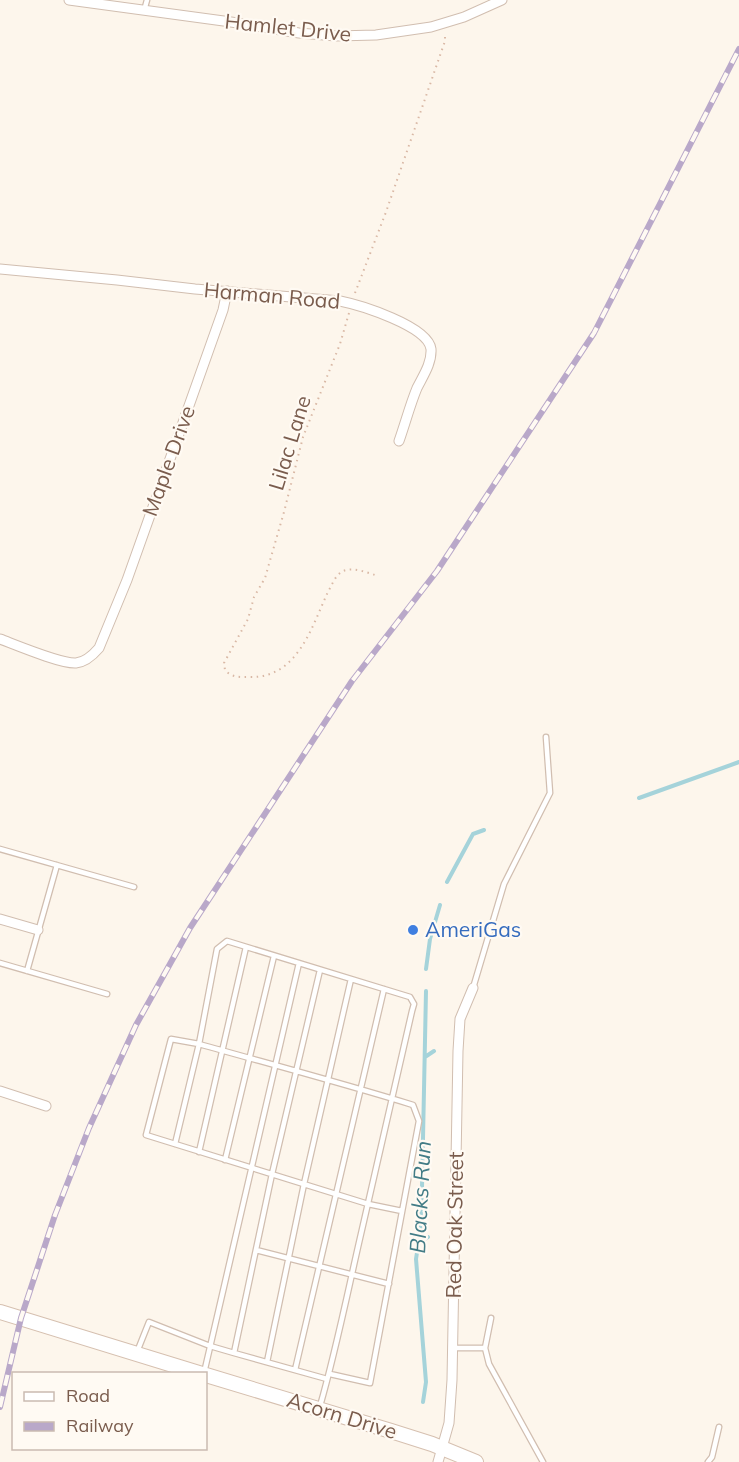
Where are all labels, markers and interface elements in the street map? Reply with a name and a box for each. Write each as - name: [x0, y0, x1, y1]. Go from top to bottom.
- street label: Hamlet Drive: [224, 7, 353, 47]
- street label: Harman Road: [203, 276, 341, 314]
- street label: Lilac Lane: [262, 392, 316, 493]
- street label: Maple Drive: [136, 402, 200, 520]
- place label: AmeriGas: [425, 916, 521, 942]
- marker: AmeriGas: [406, 923, 420, 937]
- water label: Blacks Run: [403, 1140, 437, 1254]
- street label: Red Oak Street: [440, 1151, 468, 1299]
- legend: [12, 1372, 207, 1450]
- text: Road: [66, 1384, 110, 1407]
- street label: Acorn Drive: [284, 1386, 400, 1444]
- text: Railway: [66, 1414, 134, 1437]

